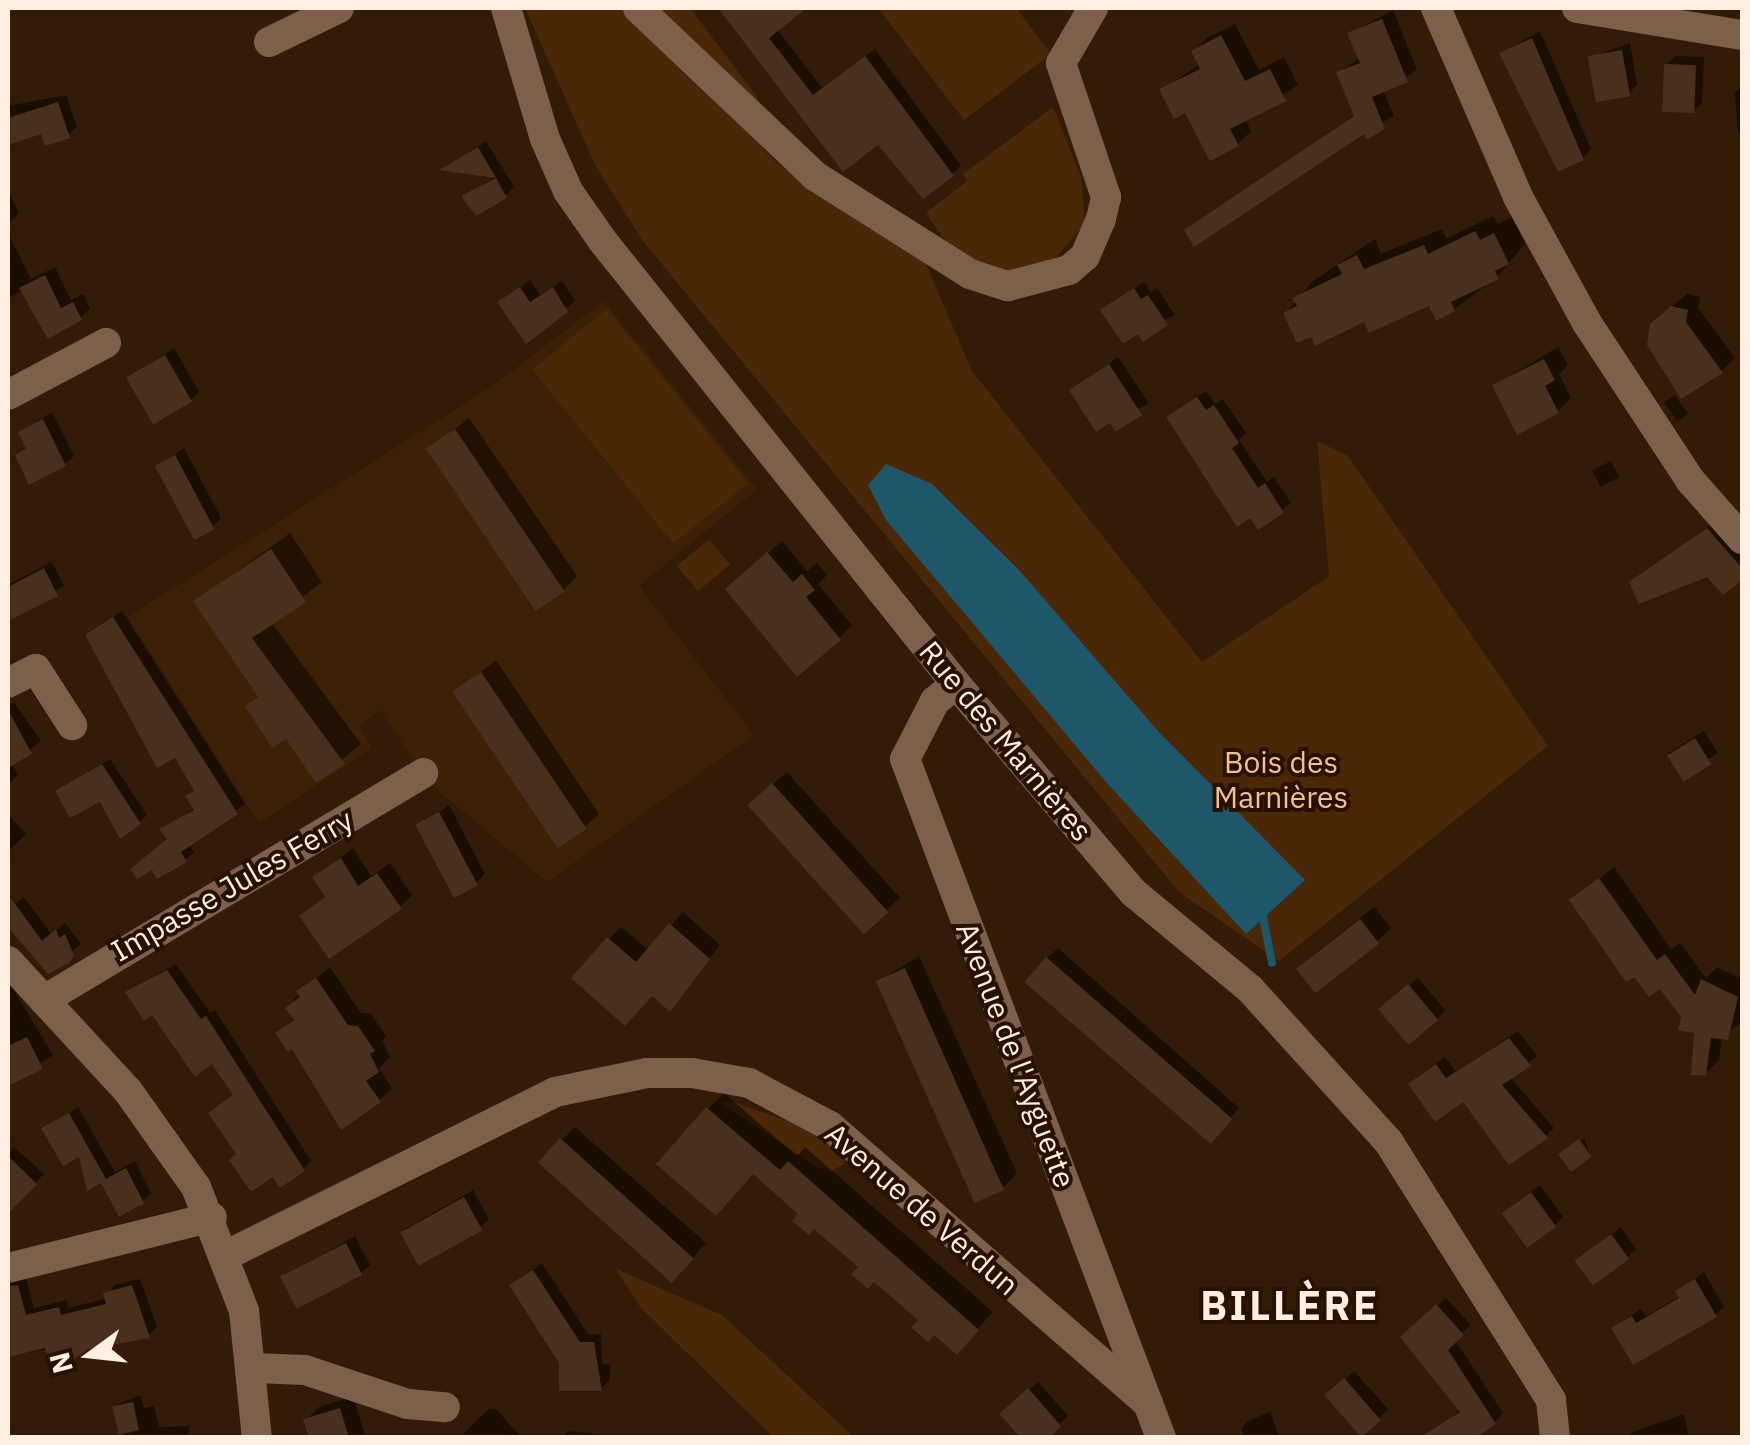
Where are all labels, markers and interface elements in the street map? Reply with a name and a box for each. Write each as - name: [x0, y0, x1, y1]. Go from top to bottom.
- street label: Rue des Marnières: [912, 634, 1100, 848]
- park label: Bois des Marnières: [1214, 744, 1348, 814]
- street label: Impasse Jules Ferry: [105, 801, 359, 969]
- street label: Avenue de l'Ayguette: [949, 917, 1083, 1193]
- street label: Avenue de Verdun: [818, 1115, 1026, 1303]
- district label: BILLÈRE: [1200, 1281, 1380, 1329]
- north arrow: [40, 1305, 140, 1405]
- text: N: [40, 1348, 81, 1377]

